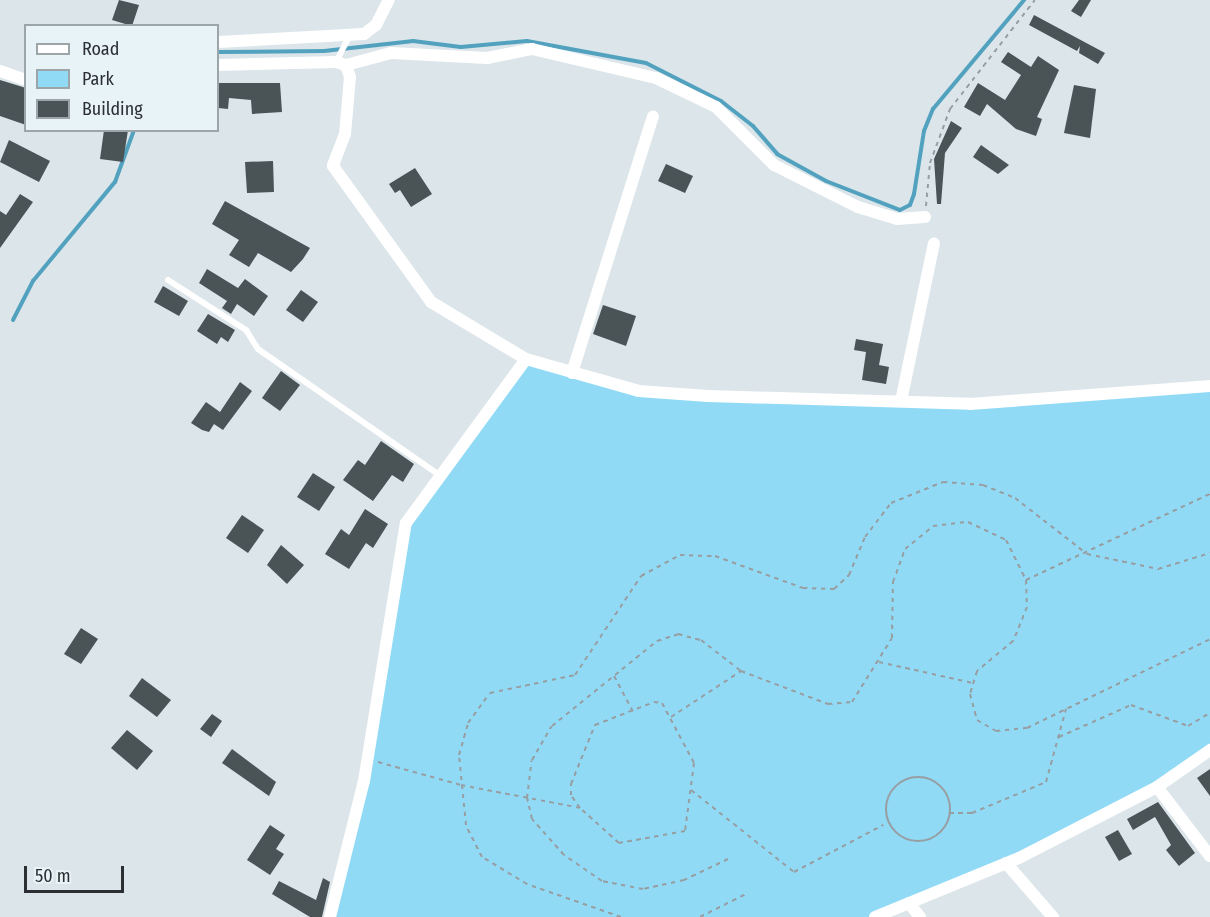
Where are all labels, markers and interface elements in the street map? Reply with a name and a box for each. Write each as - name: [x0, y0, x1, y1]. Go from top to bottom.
- legend: [24, 24, 219, 132]
- text: Road: [82, 38, 119, 60]
- text: Park: [82, 68, 114, 90]
- text: Building: [82, 98, 143, 120]
- scale bar: [27, 854, 128, 892]
- text: 50 m: [35, 865, 71, 887]

